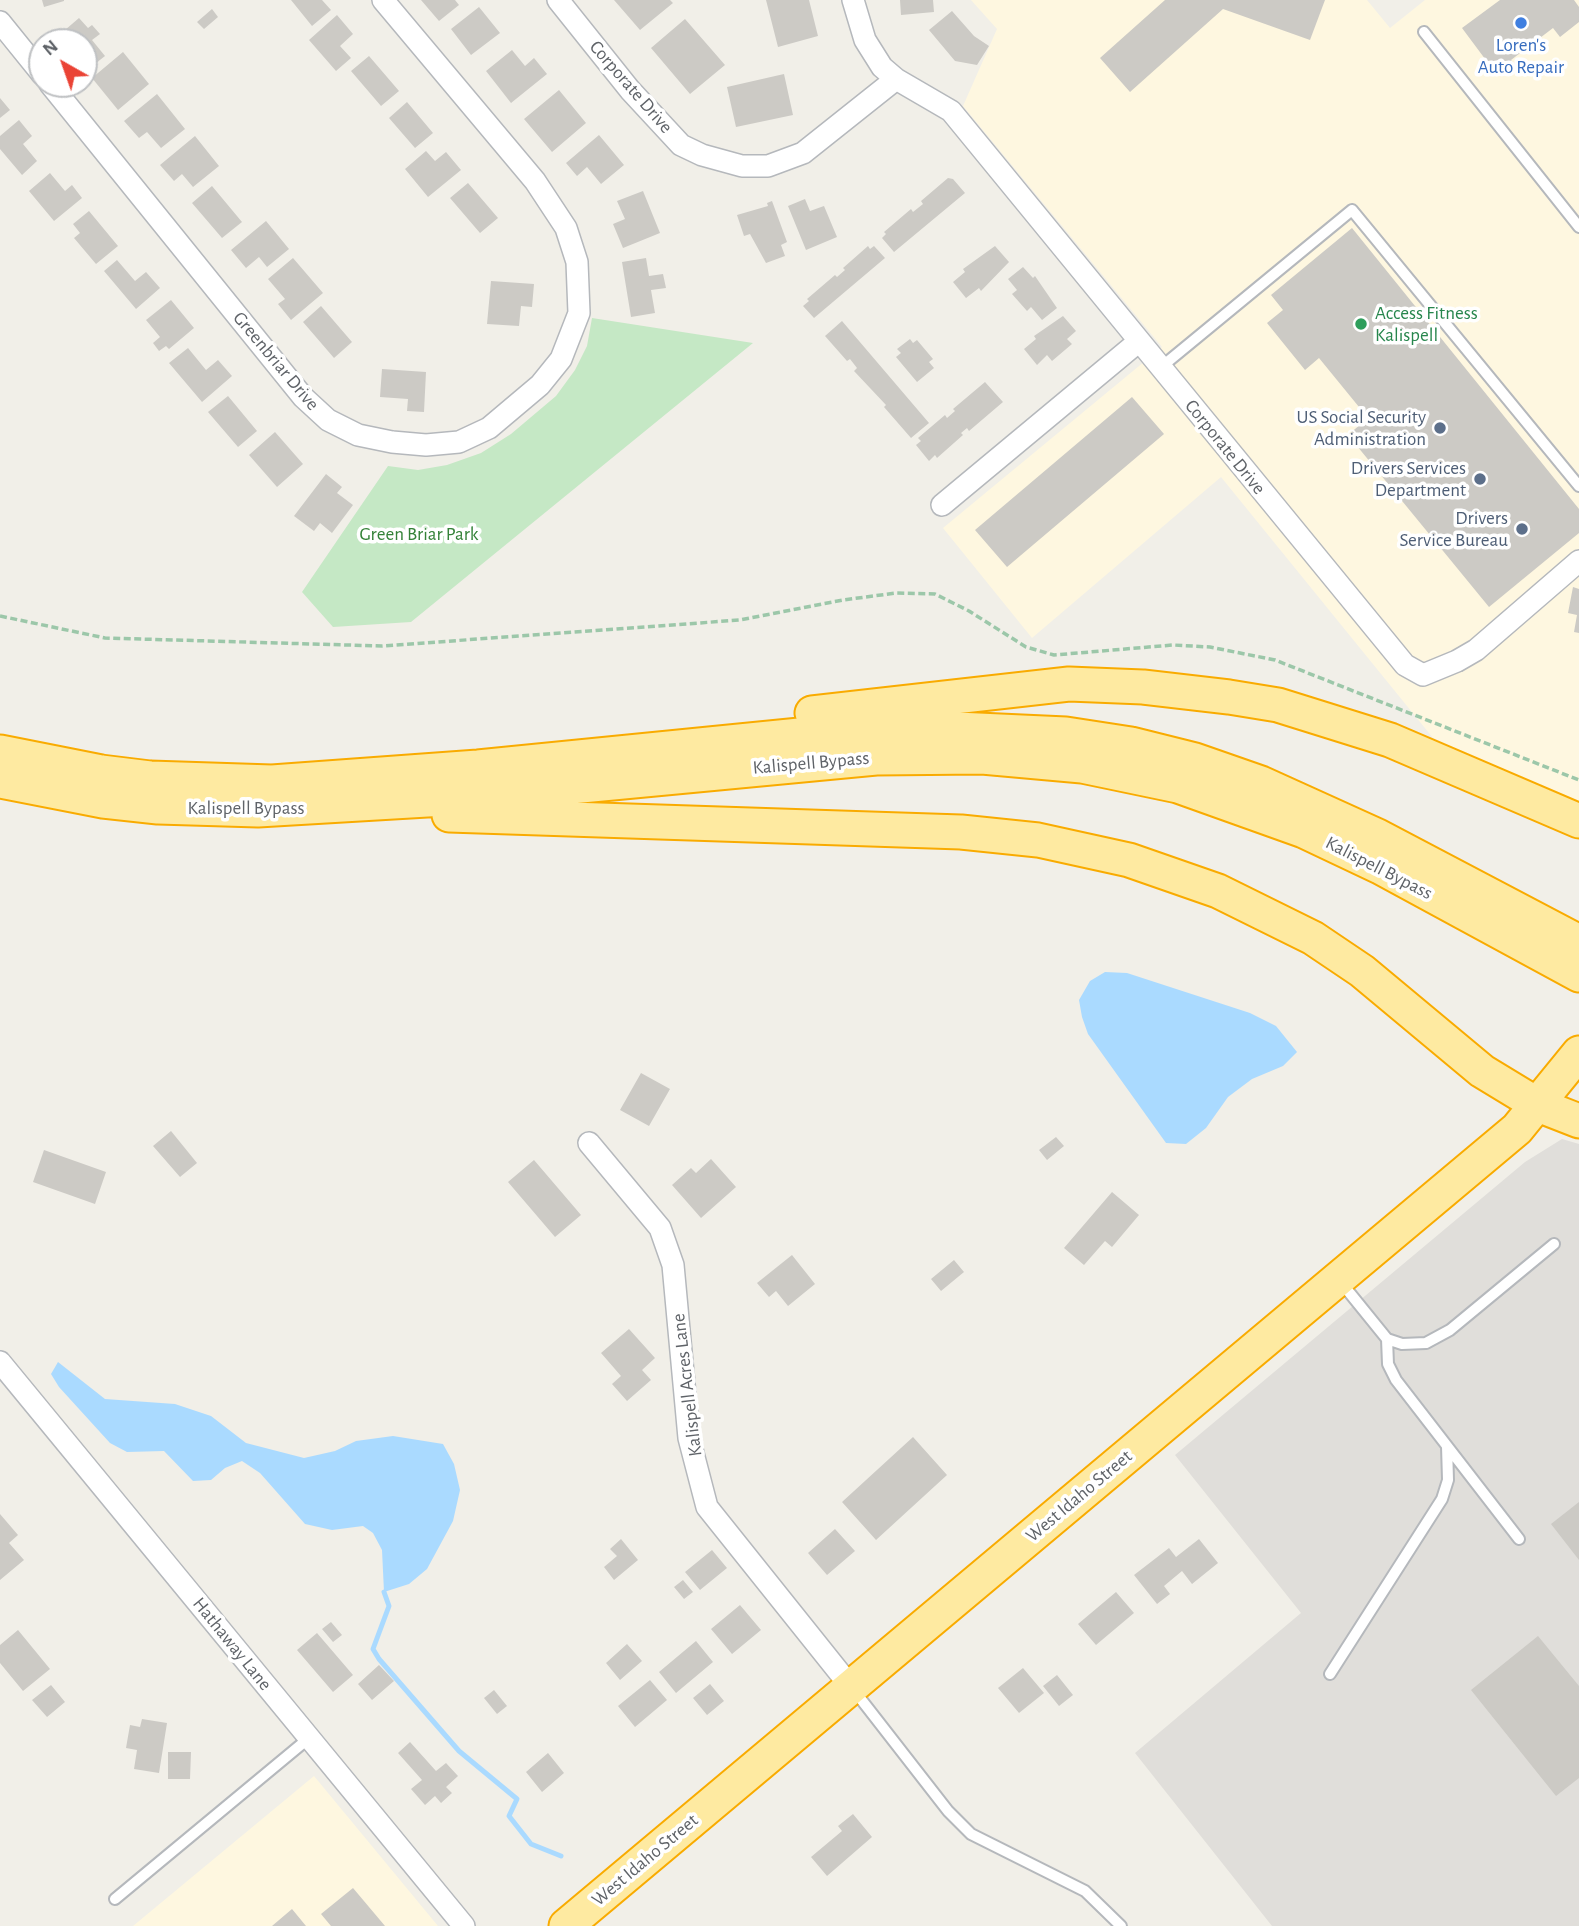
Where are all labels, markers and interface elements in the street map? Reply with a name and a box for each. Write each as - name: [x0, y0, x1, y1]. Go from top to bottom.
- marker: Loren's Auto Repair: [1513, 15, 1529, 31]
- north arrow: [28, 28, 98, 98]
- place label: Loren's Auto Repair: [1478, 34, 1564, 78]
- street label: Corporate Drive: [585, 36, 677, 138]
- text: N: [39, 37, 62, 60]
- place label: Access Fitness Kalispell: [1375, 302, 1478, 346]
- street label: Greenbriar Drive: [228, 307, 324, 415]
- marker: Access Fitness Kalispell: [1353, 316, 1369, 332]
- street label: Corporate Drive: [1180, 395, 1270, 499]
- place label: US Social Security Administration: [1296, 406, 1426, 450]
- marker: US Social Security Administration: [1432, 420, 1448, 436]
- place label: Drivers Services Department: [1351, 457, 1466, 501]
- marker: Drivers Services Department: [1472, 471, 1488, 487]
- place label: Drivers Service Bureau: [1399, 507, 1508, 551]
- marker: Drivers Service Bureau: [1514, 521, 1530, 537]
- park label: Green Briar Park: [360, 523, 478, 545]
- street label: Kalispell Bypass: [752, 747, 870, 779]
- street label: Kalispell Bypass: [187, 797, 305, 819]
- street label: Kalispell Bypass: [1322, 831, 1436, 905]
- street label: Kalispell Acres Lane: [667, 1312, 707, 1458]
- street label: West Idaho Street: [1021, 1445, 1137, 1547]
- street label: Hathaway Lane: [188, 1593, 276, 1695]
- street label: West Idaho Street: [587, 1809, 703, 1911]

